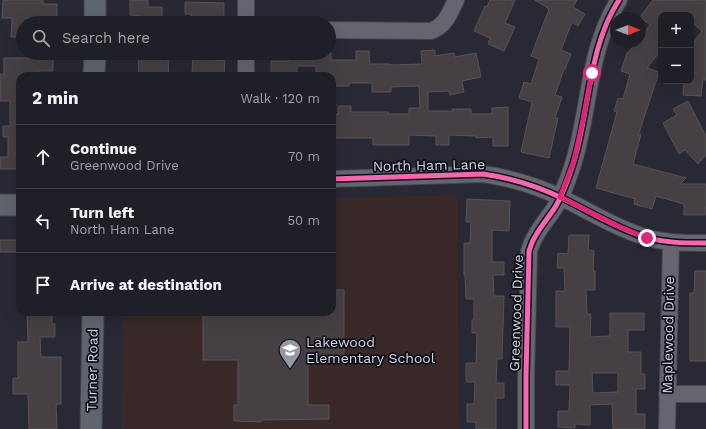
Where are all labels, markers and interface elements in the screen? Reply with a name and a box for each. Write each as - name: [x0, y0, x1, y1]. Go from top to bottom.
- north arrow: [610, 12, 646, 48]
- map controls: [658, 12, 694, 84]
- button: +: [658, 12, 694, 48]
- search box: [16, 16, 336, 60]
- icon: search: [30, 27, 52, 49]
- text: Search here: [62, 29, 150, 47]
- button: −: [658, 48, 694, 84]
- route start: [583, 64, 601, 82]
- text: 2 min: [32, 88, 78, 108]
- text: Walk · 120 m: [241, 91, 320, 106]
- text: Continue: [70, 140, 137, 158]
- icon: ahead: [32, 146, 54, 168]
- text: 70 m: [288, 149, 320, 164]
- street label: North Ham Lane: [373, 156, 485, 174]
- text: Greenwood Drive: [70, 158, 179, 173]
- text: Turn left: [70, 204, 134, 222]
- icon: left: [32, 210, 54, 232]
- text: 50 m: [288, 213, 320, 228]
- text: North Ham Lane: [70, 222, 174, 237]
- route end: [638, 229, 656, 247]
- street label: Greenwood Drive: [506, 254, 526, 372]
- icon: arrive: [32, 274, 54, 296]
- text: Arrive at destination: [70, 276, 222, 294]
- street label: Maplewood Drive: [659, 276, 677, 394]
- street label: Turner Road: [83, 328, 101, 412]
- place label: Lakewood Elementary School: [306, 334, 436, 366]
- school or university icon: Lakewood Elementary School: [277, 337, 303, 370]

